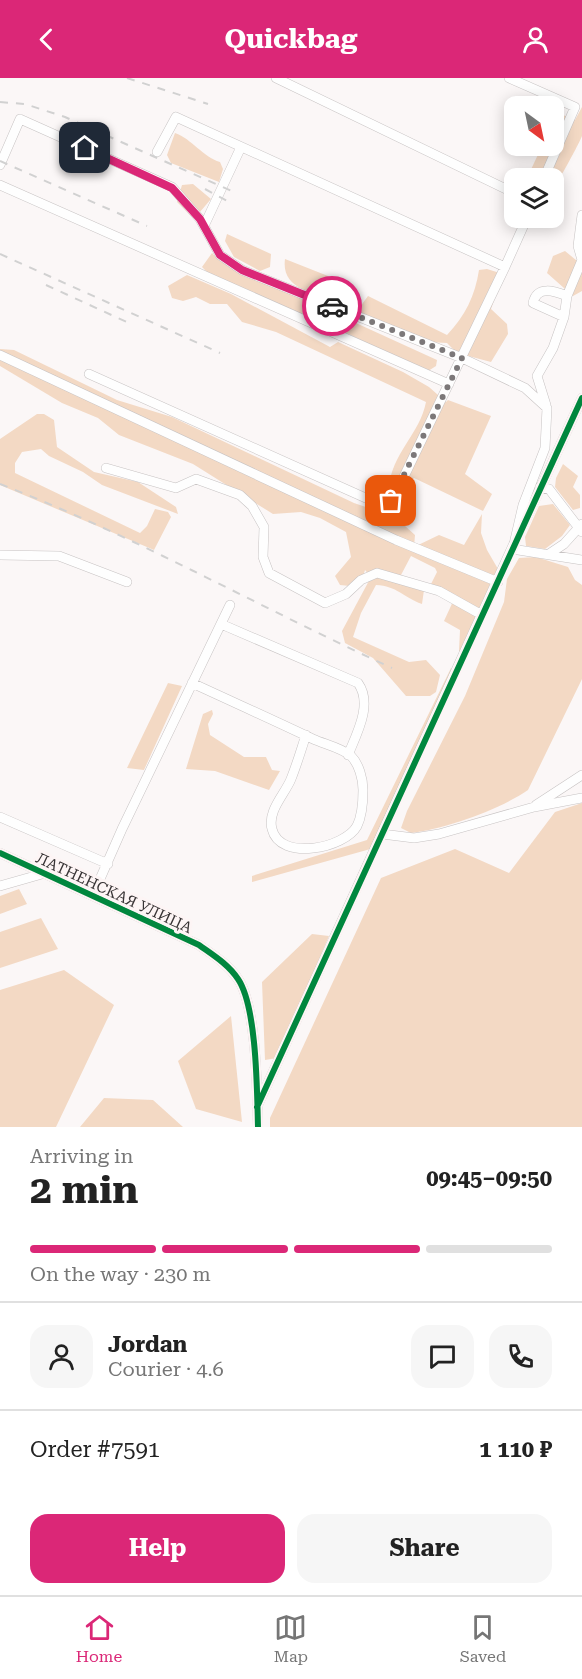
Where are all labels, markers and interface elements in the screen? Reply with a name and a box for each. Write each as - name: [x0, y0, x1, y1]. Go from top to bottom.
- icon: back: [30, 23, 63, 56]
- text: Quickbag: [224, 23, 358, 55]
- icon: person: [519, 23, 552, 56]
- north arrow: [504, 96, 564, 156]
- map controls: [504, 96, 564, 228]
- pin: [59, 122, 110, 173]
- icon: home: [68, 131, 101, 164]
- button: layers: [504, 168, 564, 228]
- courier: [302, 276, 362, 336]
- icon: car: [316, 290, 349, 323]
- pin: [365, 475, 416, 526]
- icon: bag: [374, 484, 407, 517]
- street label: ЛАТНЕНСКАЯ УЛИЦА: [33, 849, 195, 937]
- text: Arriving in: [30, 1144, 133, 1168]
- text: 09:45–09:50: [426, 1166, 552, 1191]
- text: 2 min: [30, 1167, 138, 1213]
- text: On the way · 230 m: [30, 1262, 211, 1286]
- button: person: [30, 1325, 93, 1388]
- button: chat: [411, 1325, 474, 1388]
- button: phone: [489, 1325, 552, 1388]
- text: Jordan: [108, 1332, 187, 1357]
- text: Courier · 4.6: [108, 1357, 224, 1381]
- text: Order #7591: [30, 1437, 160, 1462]
- text: 1 110 ₽: [479, 1437, 552, 1462]
- button: Help: [30, 1514, 285, 1583]
- button: Share: [297, 1514, 552, 1583]
- tab: Home: [76, 1611, 122, 1666]
- tab: Map: [274, 1611, 308, 1666]
- tab: Saved: [460, 1611, 506, 1666]

